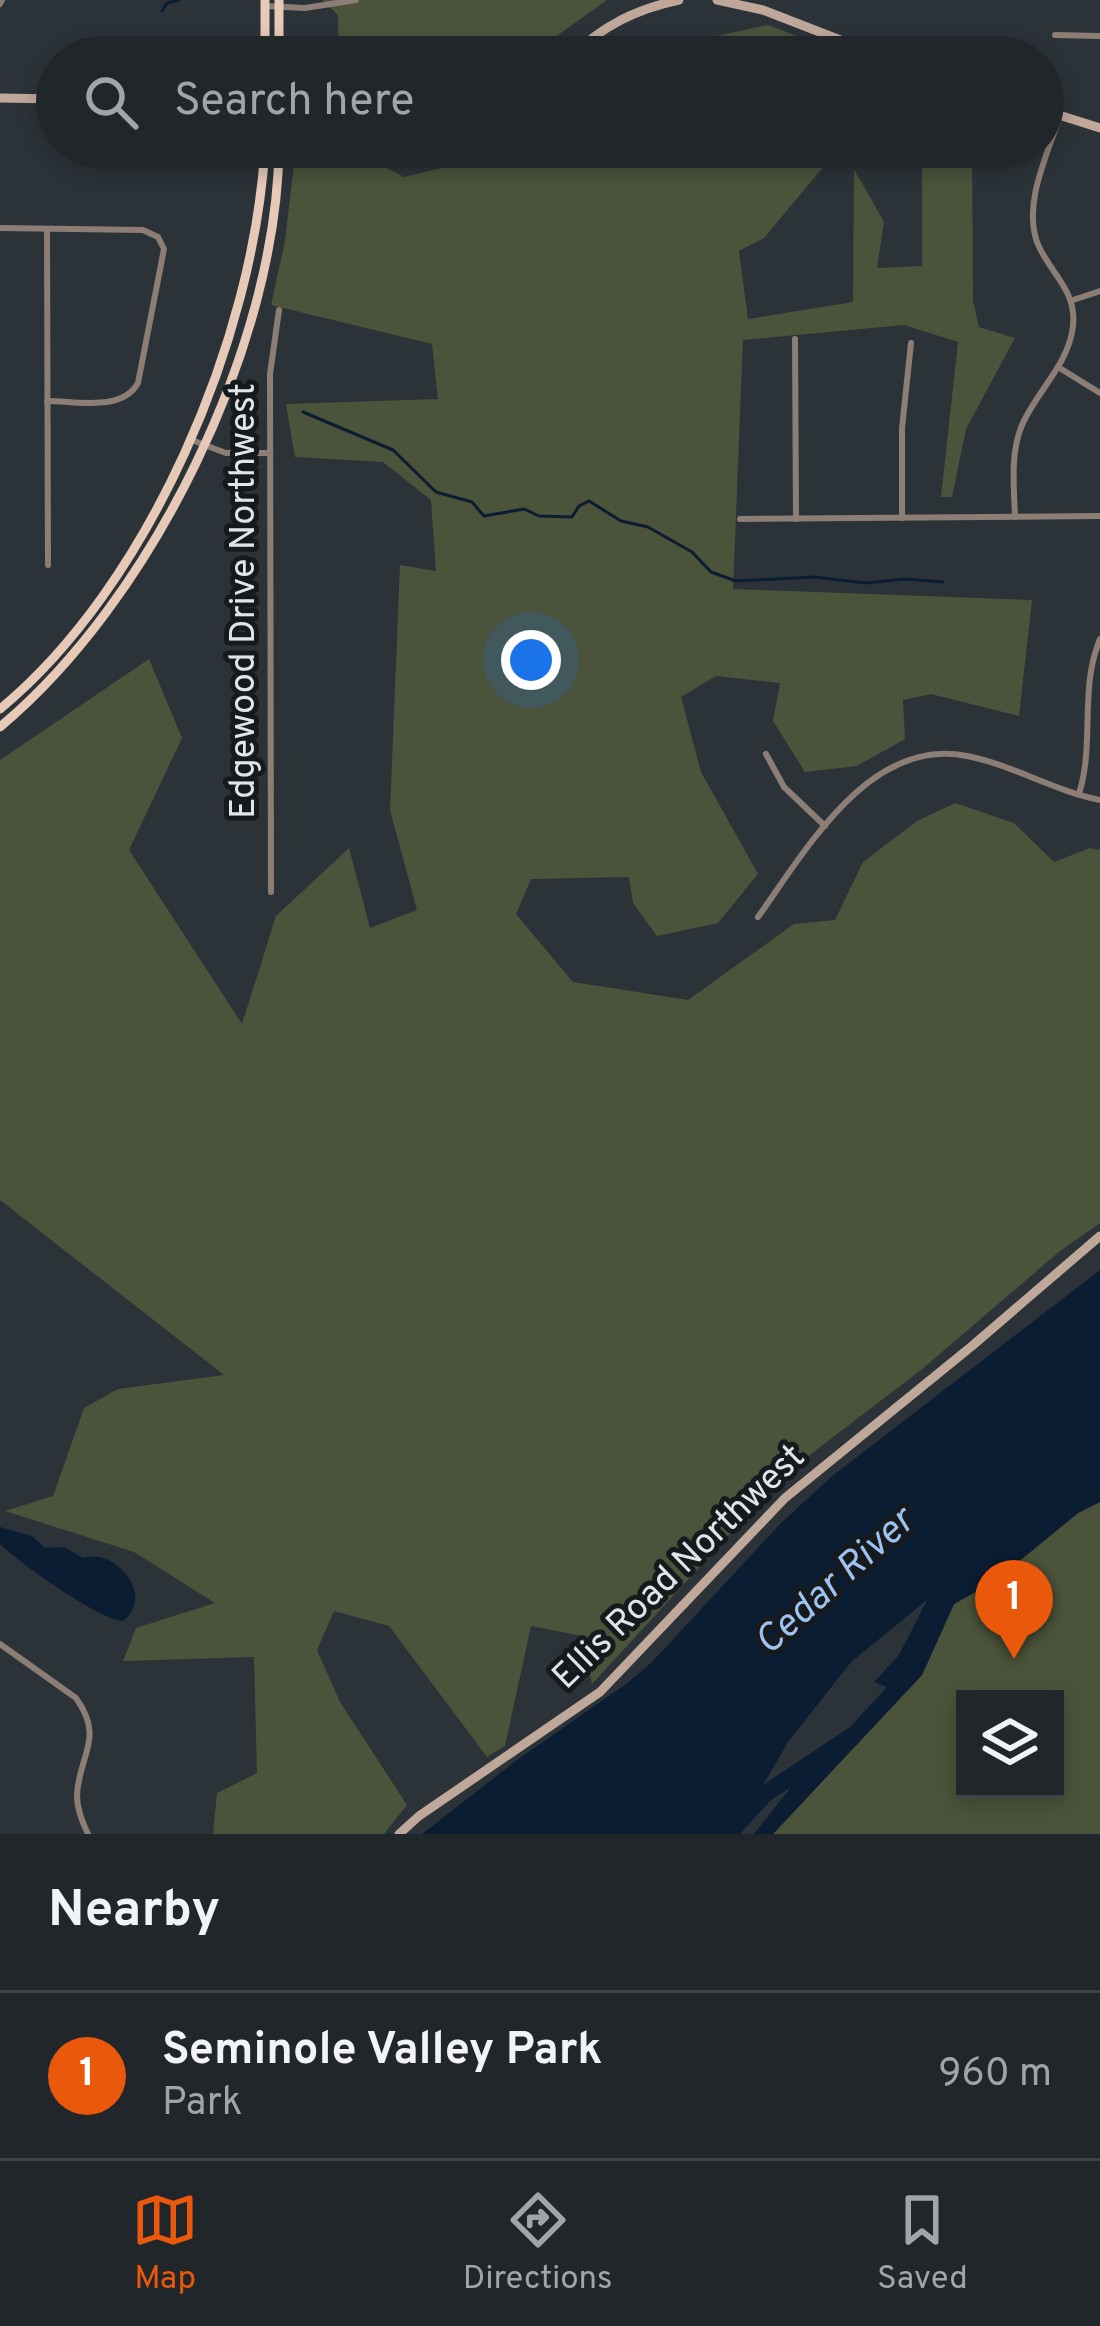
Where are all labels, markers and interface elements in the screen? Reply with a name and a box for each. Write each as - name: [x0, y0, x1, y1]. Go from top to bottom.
- search box: [36, 36, 1064, 168]
- icon: search: [78, 69, 144, 135]
- text: Search here: [174, 74, 414, 131]
- street label: Edgewood Drive Northwest: [222, 383, 268, 819]
- your location: [501, 630, 561, 690]
- street label: Ellis Road Northwest: [544, 1435, 816, 1701]
- water label: Cedar River: [746, 1497, 928, 1667]
- pin: 1: [975, 1560, 1053, 1659]
- map controls: [956, 1690, 1064, 1798]
- button: layers: [956, 1690, 1064, 1798]
- text: Nearby: [48, 1880, 220, 1945]
- text: Seminole Valley Park: [162, 2023, 602, 2080]
- text: 1: [79, 2051, 95, 2100]
- text: 960 m: [938, 2051, 1052, 2100]
- text: Park: [162, 2080, 243, 2129]
- tab: Map: [132, 2187, 198, 2301]
- tab: Directions: [463, 2187, 613, 2301]
- tab: Saved: [877, 2187, 968, 2301]

